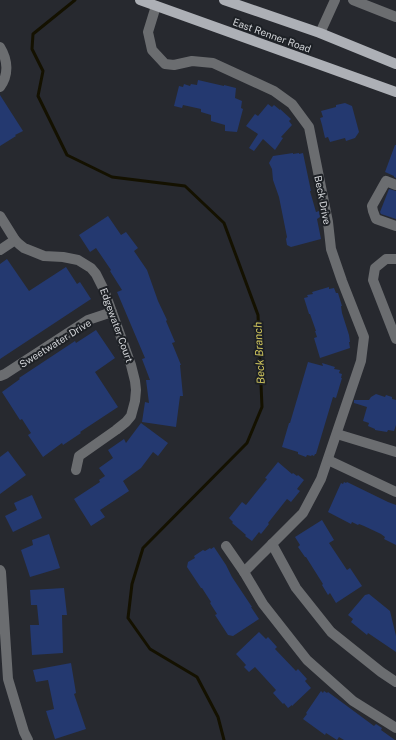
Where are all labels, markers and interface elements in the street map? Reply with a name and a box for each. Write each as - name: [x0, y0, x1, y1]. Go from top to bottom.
- street label: East Renner Road: [231, 15, 313, 55]
- street label: Beck Drive: [312, 174, 334, 226]
- street label: Edgewater Court: [98, 286, 136, 364]
- street label: Sweetwater Drive: [17, 316, 93, 370]
- water label: Beck Branch: [251, 322, 267, 384]

